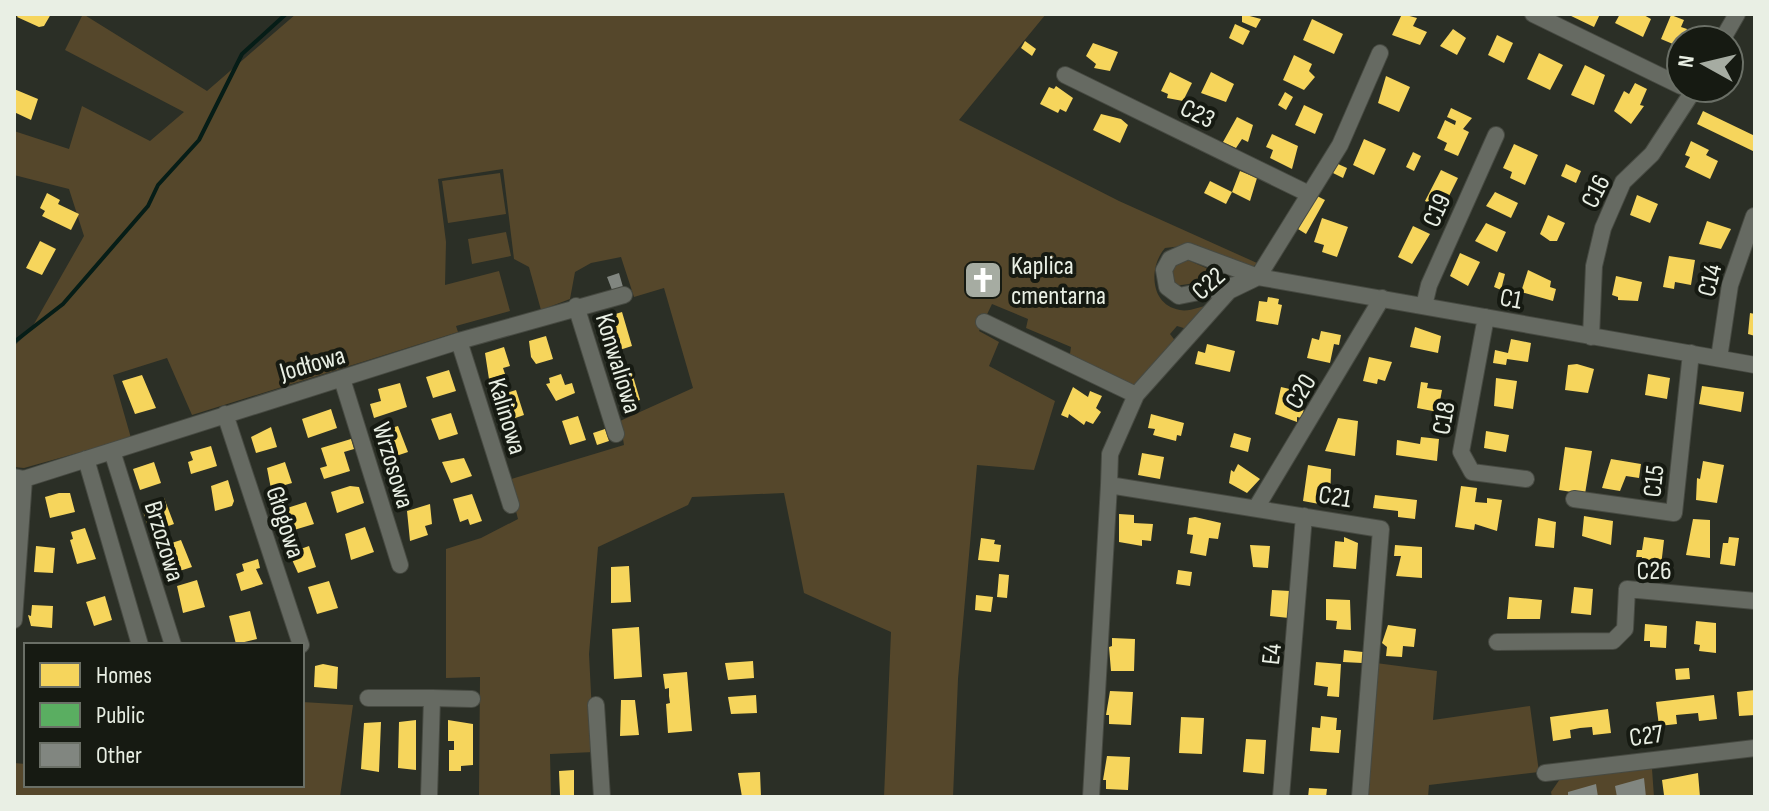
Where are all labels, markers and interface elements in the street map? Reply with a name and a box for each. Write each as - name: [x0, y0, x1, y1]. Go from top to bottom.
- north arrow: [1665, 24, 1745, 104]
- text: N: [1672, 54, 1701, 69]
- street label: C23: [1175, 93, 1220, 136]
- street label: C16: [1575, 170, 1618, 213]
- street label: C19: [1416, 189, 1458, 232]
- place label: Kaplica cmentarna: [1011, 251, 1106, 312]
- church icon: Kaplica cmentarna: [962, 259, 1004, 301]
- street label: C22: [1186, 261, 1232, 307]
- street label: C14: [1691, 261, 1729, 300]
- street label: C1: [1497, 282, 1524, 317]
- street label: Konwaliowa: [588, 310, 647, 417]
- street label: Jodłowa: [275, 340, 349, 389]
- street label: C20: [1279, 369, 1324, 415]
- street label: Kalinowa: [480, 375, 533, 458]
- street label: C18: [1426, 399, 1463, 437]
- street label: Wrzosowa: [365, 419, 420, 512]
- street label: C15: [1637, 464, 1672, 499]
- street label: C21: [1316, 480, 1353, 515]
- street label: Głogowa: [258, 483, 311, 562]
- street label: Brzozowa: [137, 497, 190, 585]
- street label: C26: [1636, 556, 1672, 587]
- street label: E4: [1256, 642, 1289, 666]
- legend: [24, 643, 304, 787]
- text: Homes: [96, 661, 152, 690]
- text: Public: [96, 701, 145, 730]
- street label: C27: [1627, 719, 1666, 754]
- text: Other: [96, 741, 142, 770]

